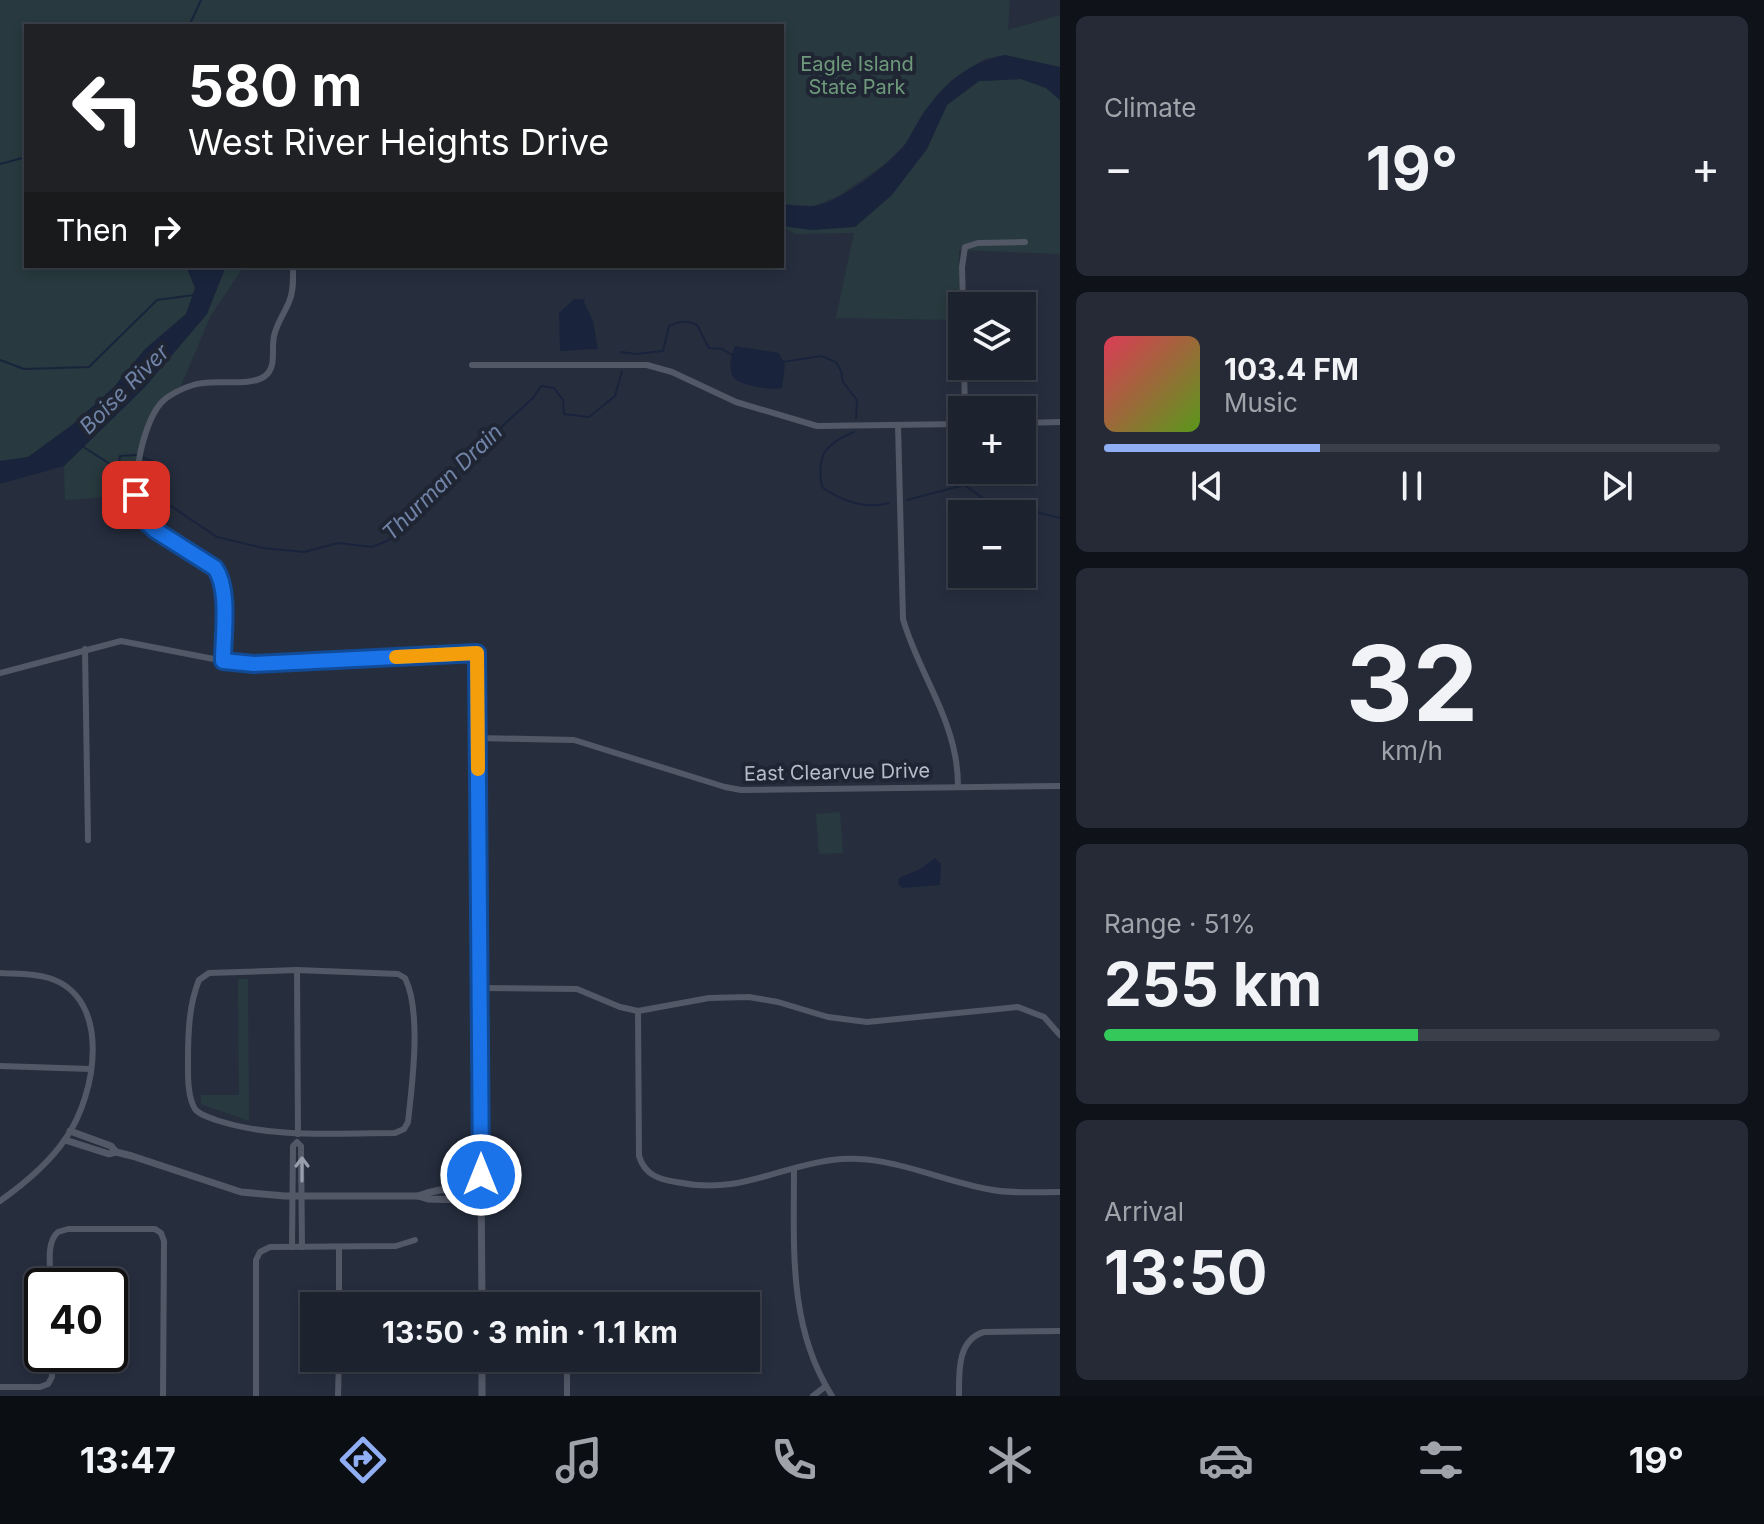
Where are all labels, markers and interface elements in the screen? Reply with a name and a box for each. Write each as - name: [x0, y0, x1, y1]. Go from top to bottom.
- text: 580 m: [188, 52, 362, 120]
- park label: Eagle Island State Park: [800, 52, 914, 99]
- icon: left: [56, 56, 160, 160]
- text: Climate: [1104, 92, 1196, 123]
- text: West River Heights Drive: [188, 120, 609, 164]
- text: 19°: [1366, 132, 1458, 204]
- text: −: [1104, 141, 1133, 195]
- text: +: [1691, 141, 1720, 195]
- icon: right: [144, 208, 188, 252]
- text: Then: [56, 212, 128, 248]
- map controls: [948, 292, 1036, 588]
- button: layers: [948, 292, 1036, 380]
- water label: Boise River: [74, 338, 175, 439]
- text: 103.4 FM: [1224, 351, 1359, 387]
- text: Music: [1224, 387, 1298, 418]
- button: +: [948, 396, 1036, 484]
- water label: Thurman Drain: [377, 418, 507, 546]
- pin: [102, 461, 170, 529]
- icon: previous: [1185, 464, 1229, 508]
- icon: pause: [1390, 464, 1434, 508]
- icon: next: [1595, 464, 1639, 508]
- icon: arrive: [114, 473, 158, 517]
- button: −: [948, 500, 1036, 588]
- text: 32: [1346, 620, 1478, 746]
- text: km/h: [1381, 735, 1443, 766]
- street label: East Clearvue Drive: [744, 758, 930, 786]
- text: Range · 51%: [1104, 908, 1256, 939]
- text: 255 km: [1104, 948, 1322, 1020]
- position arrow: [439, 1133, 523, 1217]
- one-way arrow: [294, 1156, 309, 1183]
- text: Arrival: [1104, 1196, 1184, 1227]
- text: 13:50: [1104, 1236, 1267, 1308]
- speed limit sign: 40: [24, 1268, 128, 1372]
- text: 13:50 · 3 min · 1.1 km: [382, 1314, 678, 1350]
- icon: directions: [335, 1432, 391, 1488]
- icon: music: [551, 1432, 607, 1488]
- icon: phone: [766, 1432, 822, 1488]
- icon: climate: [982, 1432, 1038, 1488]
- icon: car: [1198, 1432, 1254, 1488]
- icon: filters: [1413, 1432, 1469, 1488]
- text: 13:47: [80, 1438, 176, 1482]
- text: 19°: [1629, 1438, 1684, 1482]

